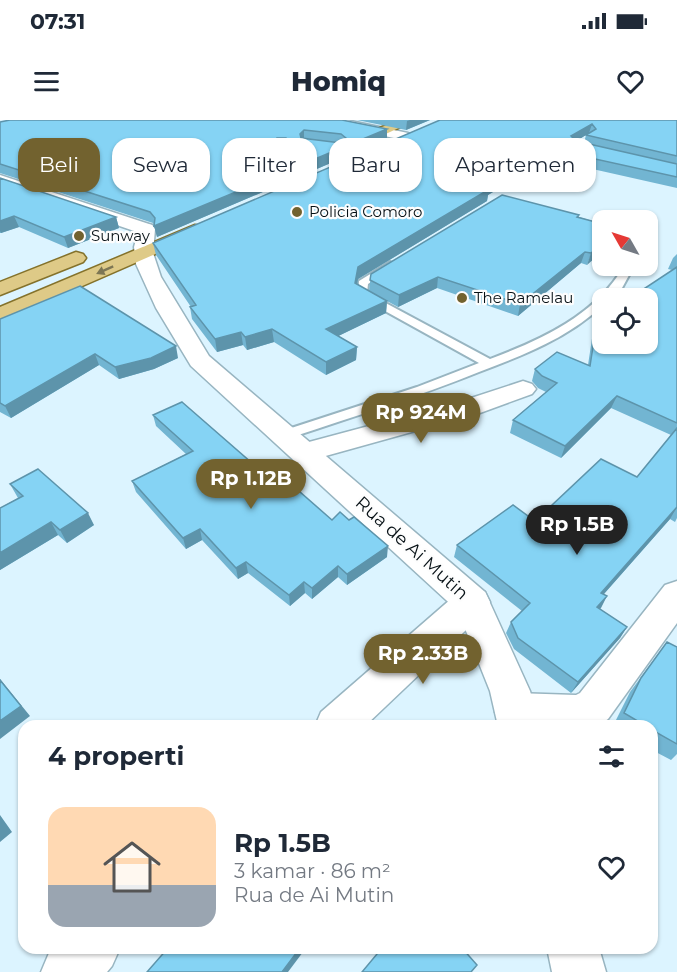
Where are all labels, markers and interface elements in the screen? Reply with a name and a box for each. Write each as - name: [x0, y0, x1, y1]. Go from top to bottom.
- text: 07:31: [30, 8, 85, 35]
- icon: menu: [30, 65, 63, 98]
- text: Homiq: [291, 65, 386, 98]
- icon: heart: [614, 65, 647, 98]
- chip: Beli: [18, 138, 100, 192]
- chip: Sewa: [112, 138, 210, 192]
- chip: Filter: [222, 138, 317, 192]
- chip: Baru: [329, 138, 422, 192]
- chip: Apartemen: [434, 138, 596, 192]
- place label: Policia Comoro: [309, 202, 422, 221]
- marker: Policia Comoro: [290, 205, 304, 219]
- north arrow: [592, 210, 658, 276]
- map controls: [592, 210, 658, 354]
- place label: Sunway: [91, 226, 151, 245]
- marker: Sunway: [72, 229, 86, 243]
- one-way arrow: [96, 265, 113, 274]
- place label: The Ramelau: [474, 288, 573, 307]
- button: locate: [592, 288, 658, 354]
- marker: The Ramelau: [455, 291, 469, 305]
- pin: Rp 924M: [366, 393, 476, 444]
- text: Rp 924M: [375, 400, 467, 424]
- pin: Rp 1.12B: [189, 459, 313, 510]
- text: Rp 1.12B: [210, 466, 292, 490]
- street label: Rua de Ai Mutin: [351, 492, 473, 604]
- pin: Rp 1.5B: [522, 505, 632, 556]
- text: Rp 1.5B: [540, 512, 614, 536]
- pin: Rp 2.33B: [361, 634, 485, 685]
- text: Rp 2.33B: [378, 641, 468, 665]
- text: 4 properti: [48, 740, 184, 772]
- icon: filters: [595, 740, 628, 773]
- text: Rp 1.5B: [234, 827, 331, 859]
- icon: home: [96, 831, 168, 903]
- icon: heart: [595, 851, 628, 884]
- text: 3 kamar · 86 m²: [234, 859, 391, 883]
- text: Rua de Ai Mutin: [234, 883, 394, 907]

